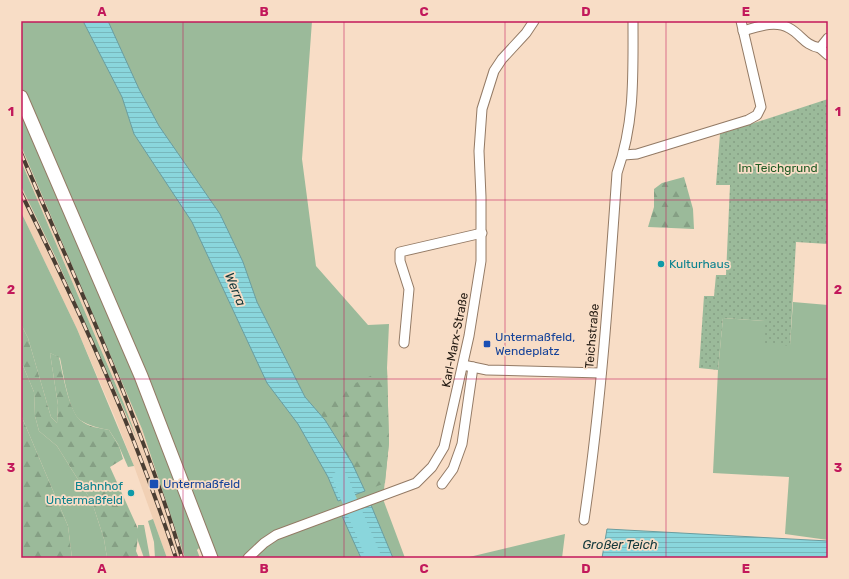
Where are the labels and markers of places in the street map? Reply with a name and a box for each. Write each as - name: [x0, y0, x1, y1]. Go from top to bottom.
- place label: Kulturhaus: [669, 257, 730, 271]
- marker: Kulturhaus: [656, 259, 666, 269]
- place label: Untermaßfeld, Wendeplatz: [495, 330, 575, 358]
- marker: Untermaßfeld, Wendeplatz: [482, 339, 492, 349]
- place label: Untermaßfeld: [163, 477, 240, 491]
- marker: Untermaßfeld: [148, 478, 160, 490]
- place label: Bahnhof Untermaßfeld: [46, 479, 123, 507]
- marker: Bahnhof Untermaßfeld: [126, 488, 136, 498]

